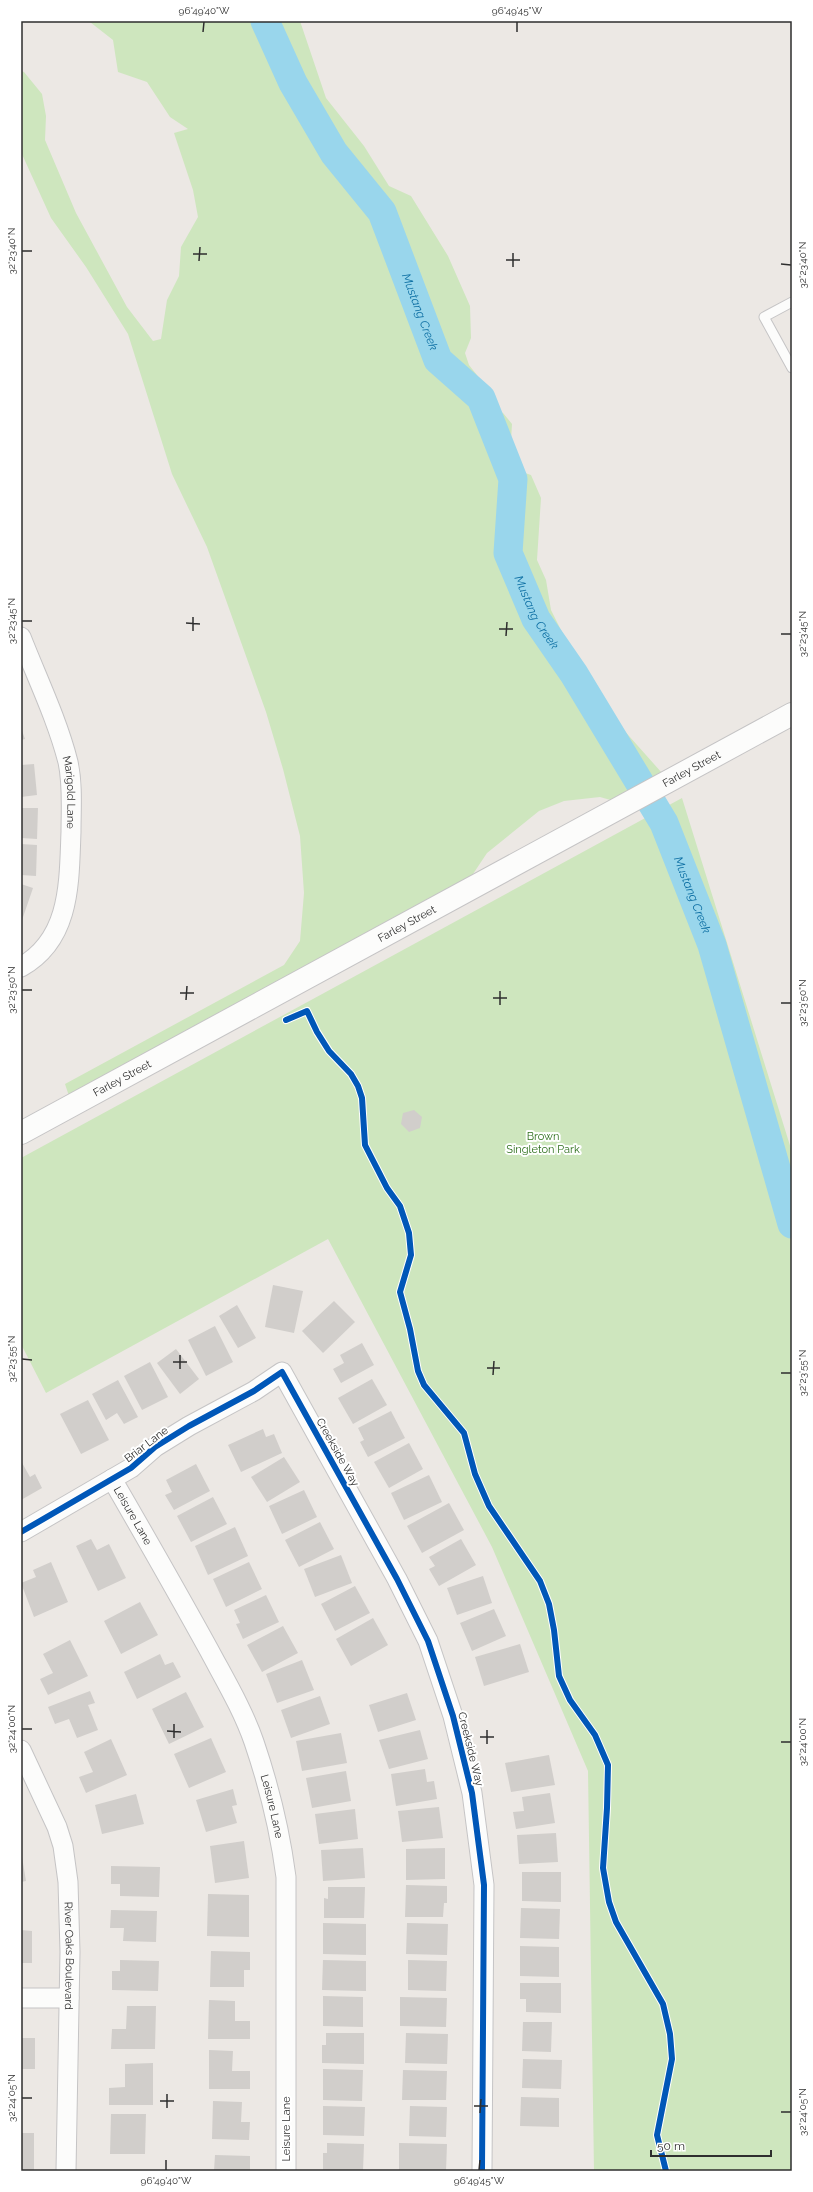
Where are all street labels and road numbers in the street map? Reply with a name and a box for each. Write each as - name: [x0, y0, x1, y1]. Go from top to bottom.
- street label: Farley Street: [660, 748, 723, 790]
- street label: Marigold Lane: [60, 754, 77, 829]
- street label: Farley Street: [376, 903, 438, 945]
- street label: Farley Street: [91, 1057, 154, 1100]
- street label: Creekside Way: [313, 1416, 362, 1489]
- street label: Briar Lane: [122, 1423, 171, 1465]
- street label: Leisure Lane: [111, 1484, 155, 1548]
- street label: Creekside Way: [455, 1711, 486, 1788]
- street label: Leisure Lane: [258, 1773, 286, 1840]
- street label: River Oaks Boulevard: [62, 1901, 76, 2010]
- street label: Leisure Lane: [280, 2096, 293, 2162]

